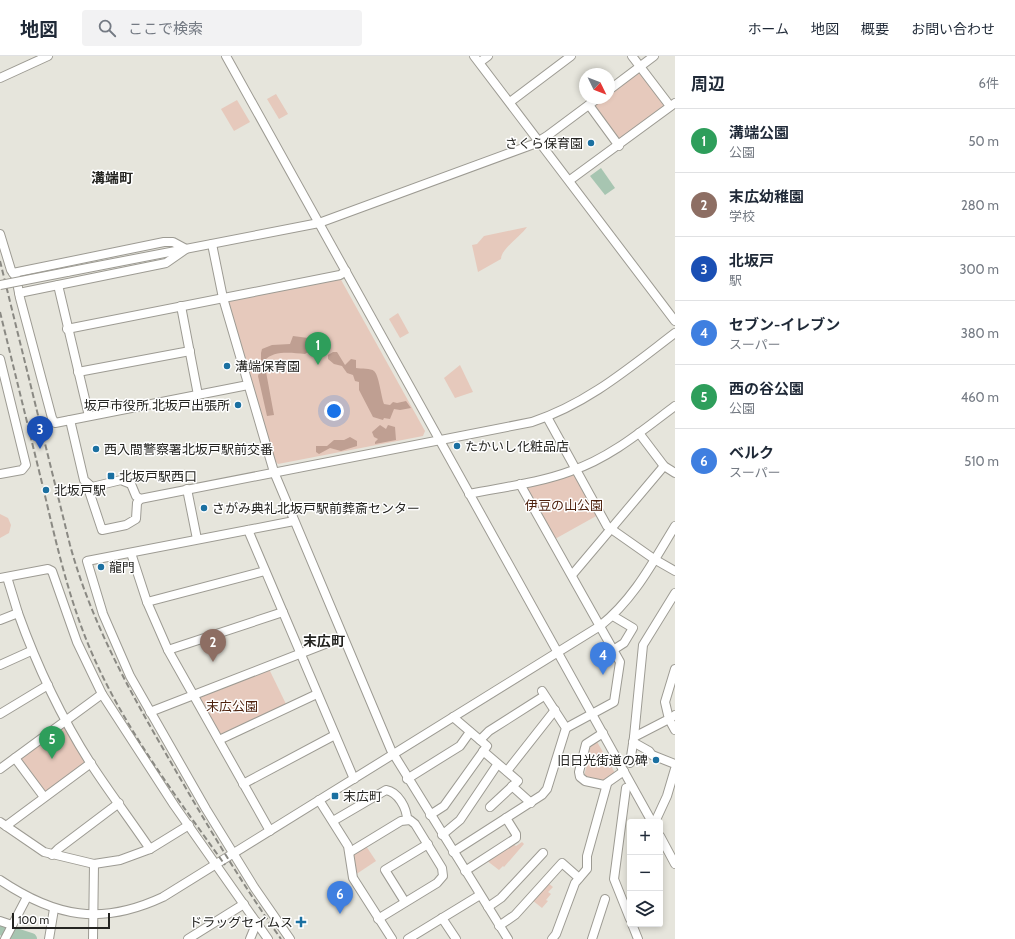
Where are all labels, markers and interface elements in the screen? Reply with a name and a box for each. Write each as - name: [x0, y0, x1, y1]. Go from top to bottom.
- search box: [82, 10, 362, 46]
- icon: search: [96, 17, 118, 39]
- text: 地図: [20, 18, 58, 41]
- text: ここで検索: [128, 20, 203, 38]
- text: ホーム: [747, 20, 789, 38]
- text: 地図: [811, 20, 839, 38]
- text: 概要: [861, 20, 889, 38]
- text: お問い合わせ: [911, 20, 995, 38]
- north arrow: [579, 68, 615, 104]
- text: 周辺: [691, 74, 725, 94]
- text: 6件: [979, 75, 999, 91]
- text: 溝端公園: [729, 124, 789, 142]
- text: 1: [702, 133, 706, 149]
- text: 50 m: [969, 133, 999, 149]
- place label: さくら保育園: [505, 135, 583, 151]
- marker: さくら保育園: [586, 138, 596, 148]
- text: 公園: [729, 144, 755, 160]
- district label: 溝端町: [91, 169, 133, 187]
- text: 末広幼稚園: [729, 188, 804, 206]
- text: 2: [701, 197, 707, 213]
- text: 280 m: [961, 197, 999, 213]
- text: 学校: [729, 208, 755, 224]
- text: 北坂戸: [729, 252, 774, 270]
- text: 3: [700, 261, 708, 277]
- text: 300 m: [959, 261, 999, 277]
- text: 駅: [729, 272, 742, 288]
- text: セブン-イレブン: [729, 316, 840, 334]
- text: 4: [700, 325, 708, 341]
- text: 380 m: [961, 325, 999, 341]
- pin: 1: [305, 332, 331, 365]
- text: スーパー: [729, 336, 781, 352]
- place label: 溝端保育園: [235, 358, 300, 374]
- marker: 溝端保育園: [222, 361, 232, 371]
- text: 西の谷公園: [729, 380, 804, 398]
- text: 5: [701, 389, 707, 405]
- text: 460 m: [961, 389, 999, 405]
- place label: 坂戸市役所 北坂戸出張所: [84, 397, 230, 413]
- marker: 坂戸市役所 北坂戸出張所: [233, 400, 243, 410]
- text: 公園: [729, 400, 755, 416]
- your location: [324, 401, 344, 421]
- pin: 3: [27, 416, 53, 449]
- place label: たかいし化粧品店: [465, 438, 569, 454]
- place label: 西入間警察署北坂戸駅前交番: [104, 441, 273, 457]
- marker: たかいし化粧品店: [452, 441, 462, 451]
- marker: 西入間警察署北坂戸駅前交番: [91, 444, 101, 454]
- text: ベルク: [729, 444, 774, 462]
- text: 6: [700, 453, 708, 469]
- text: 510 m: [964, 453, 999, 469]
- text: スーパー: [729, 464, 781, 480]
- place label: 北坂戸駅西口: [119, 468, 197, 484]
- marker: 北坂戸駅西口: [106, 471, 116, 481]
- place label: 北坂戸駅: [54, 482, 106, 498]
- marker: 北坂戸駅: [41, 485, 51, 495]
- park label: 伊豆の山公園: [525, 497, 603, 513]
- place label: さがみ典礼北坂戸駅前葬斎センター: [212, 500, 420, 516]
- marker: さがみ典礼北坂戸駅前葬斎センター: [199, 503, 209, 513]
- place label: 龍門: [109, 559, 135, 575]
- marker: 龍門: [96, 562, 106, 572]
- pin: 2: [200, 629, 226, 662]
- district label: 末広町: [303, 632, 345, 650]
- pin: 4: [590, 642, 616, 675]
- park label: 末広公園: [206, 698, 258, 714]
- pin: 5: [39, 726, 65, 759]
- place label: 旧日光街道の碑: [557, 752, 648, 768]
- marker: 旧日光街道の碑: [651, 755, 661, 765]
- place label: 末広町: [343, 788, 382, 804]
- marker: 末広町: [330, 791, 340, 801]
- map controls: [627, 819, 663, 927]
- button: +: [627, 819, 663, 855]
- button: −: [627, 855, 663, 891]
- pin: 6: [327, 881, 353, 914]
- button: layers: [627, 891, 663, 927]
- scale bar: [12, 911, 110, 930]
- text: 100 m: [18, 913, 49, 927]
- place label: ドラッグセイムス: [189, 914, 293, 930]
- marker: ドラッグセイムス: [296, 917, 306, 927]

